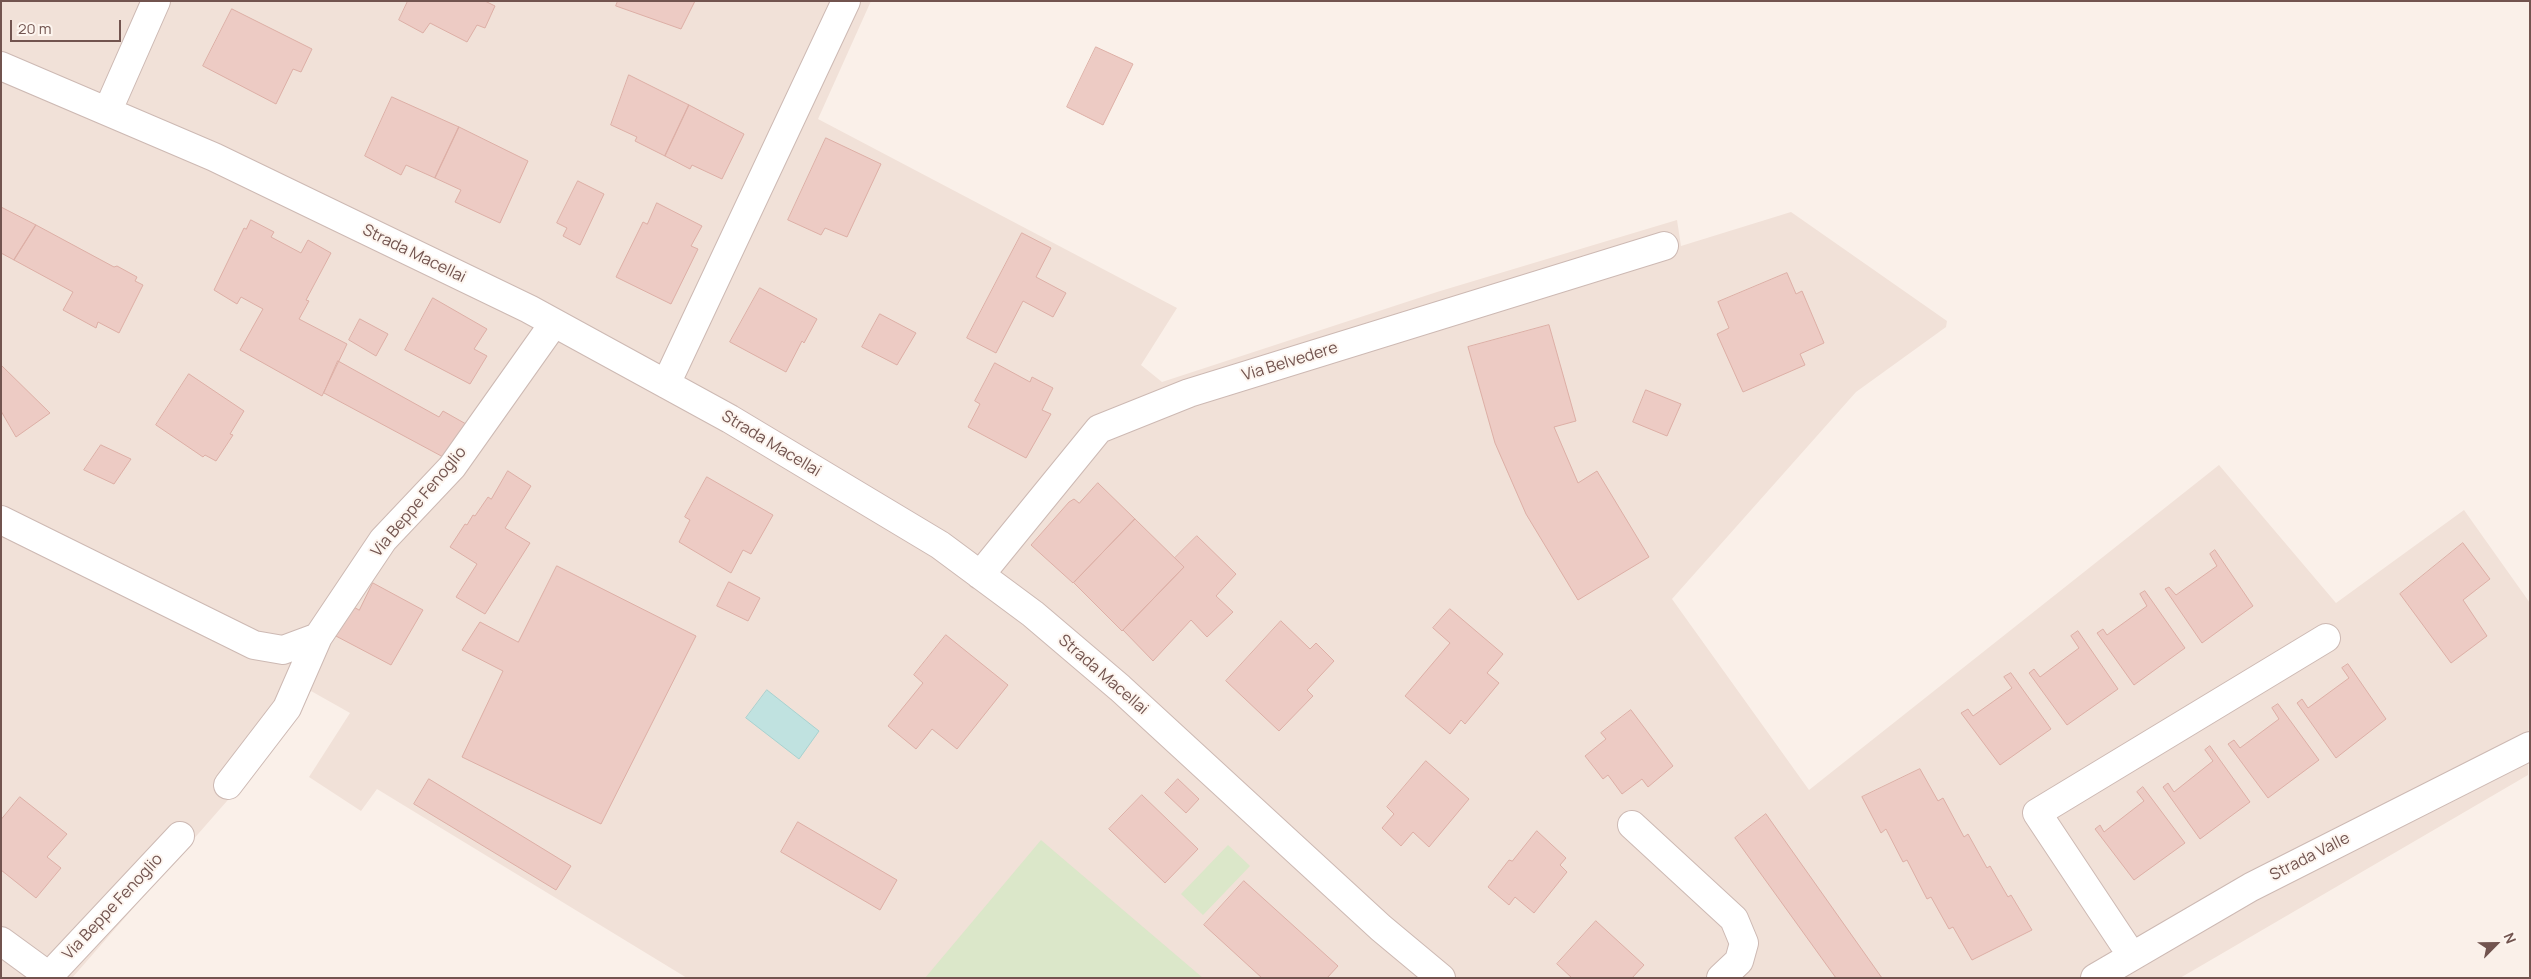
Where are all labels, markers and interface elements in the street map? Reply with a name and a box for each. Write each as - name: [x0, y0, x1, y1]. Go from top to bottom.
- scale bar: [12, 10, 124, 42]
- text: 20 m: [18, 18, 51, 39]
- street label: Strada Macellai: [359, 221, 469, 287]
- street label: Via Belvedere: [1240, 338, 1340, 386]
- street label: Strada Macellai: [718, 407, 824, 481]
- street label: Via Beppe Fenoglio: [367, 443, 471, 561]
- street label: Strada Macellai: [1054, 631, 1152, 719]
- street label: Strada Valle: [2267, 829, 2353, 885]
- street label: Via Beppe Fenoglio: [59, 850, 167, 964]
- north arrow: [2471, 919, 2521, 969]
- text: N: [2500, 930, 2521, 946]

